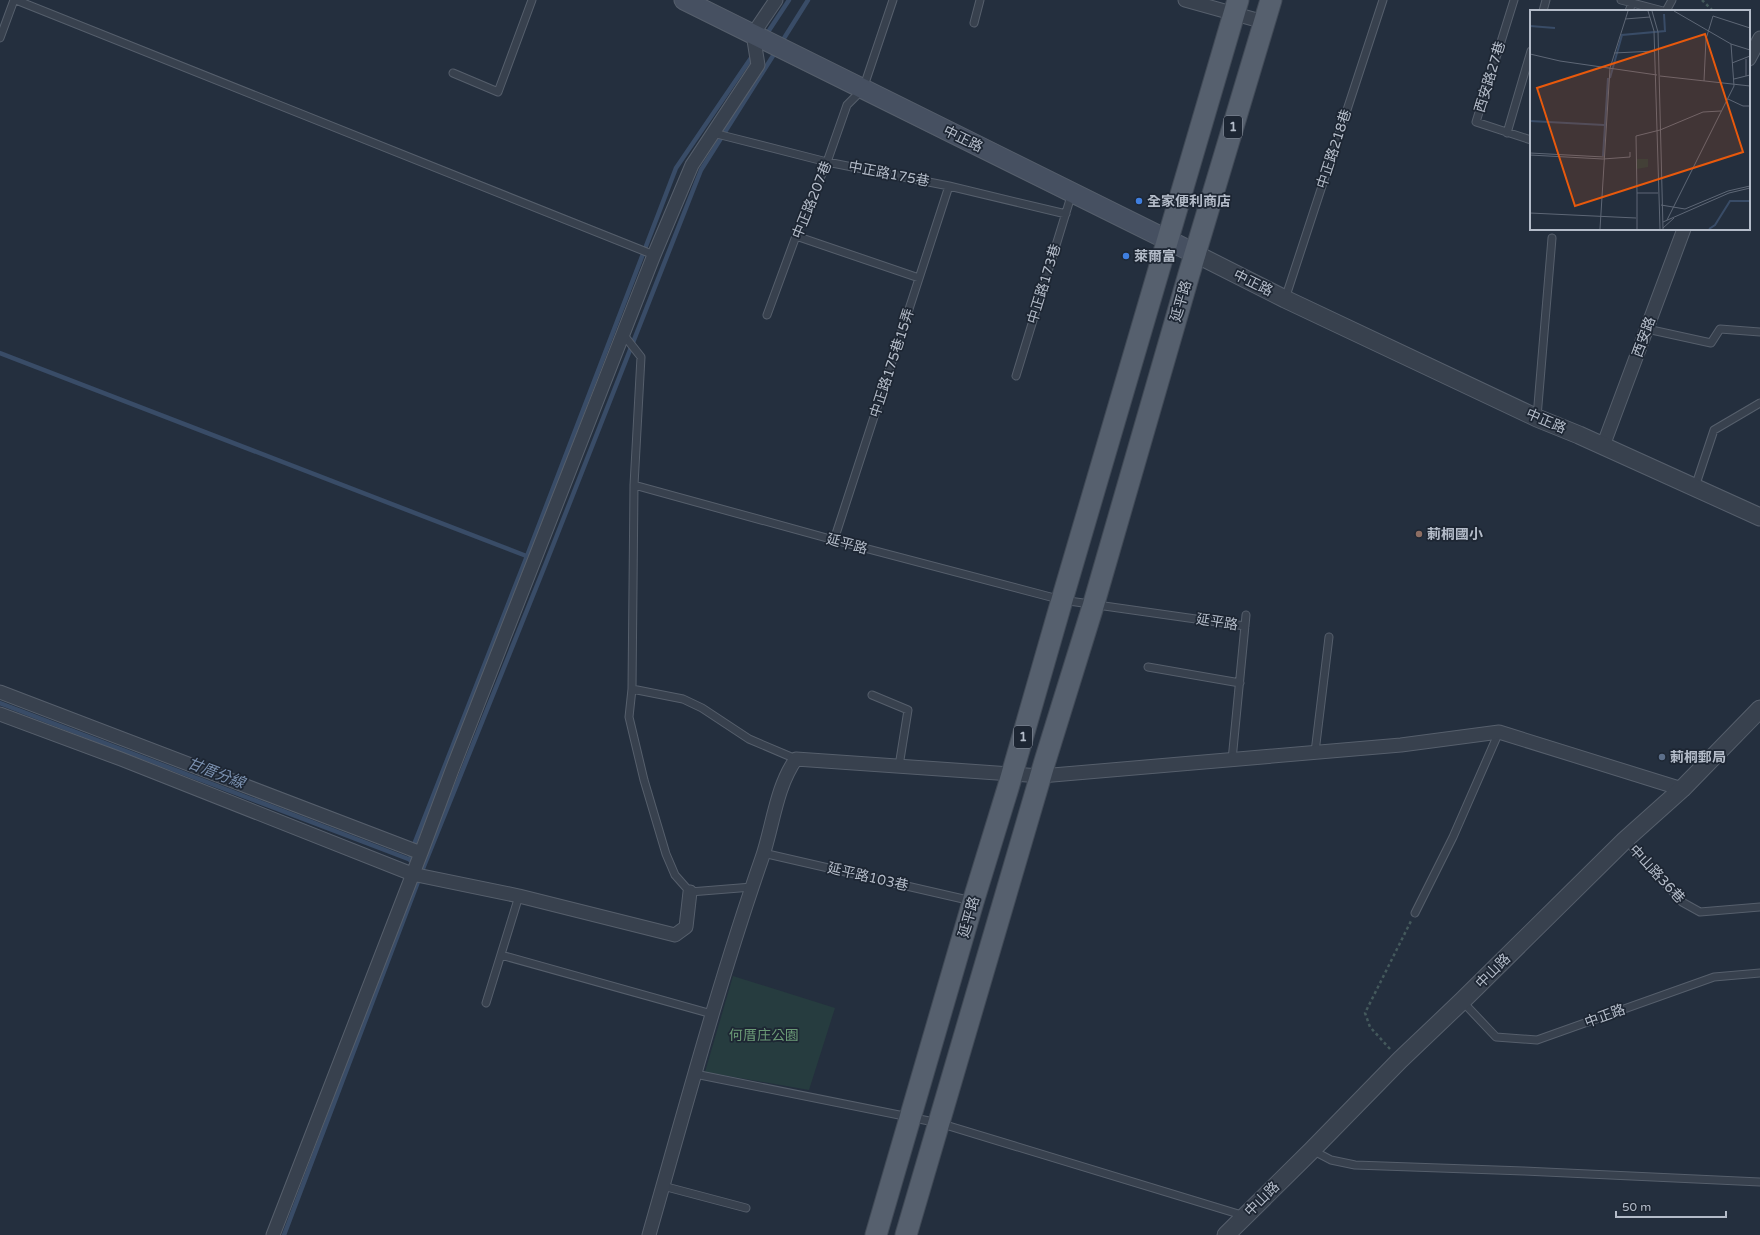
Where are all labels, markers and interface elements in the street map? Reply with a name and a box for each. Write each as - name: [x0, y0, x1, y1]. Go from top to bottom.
- inset map: [1530, 10, 1750, 230]
- street label: 西安路27巷: [1471, 39, 1509, 115]
- street label: 中正路218巷: [1313, 107, 1355, 191]
- road number: 1: [1224, 116, 1242, 138]
- street label: 中正路: [940, 122, 986, 156]
- street label: 中正路175巷: [847, 158, 931, 190]
- street label: 中正路207巷: [789, 159, 835, 241]
- place label: 全家便利商店: [1147, 193, 1231, 210]
- marker: 全家便利商店: [1134, 196, 1144, 206]
- street label: 中正路173巷: [1024, 242, 1064, 326]
- place label: 萊爾富: [1134, 248, 1176, 265]
- marker: 萊爾富: [1121, 251, 1131, 261]
- street label: 中正路: [1230, 266, 1276, 300]
- street label: 延平路: [1167, 278, 1195, 324]
- street label: 中正路175巷15弄: [866, 306, 918, 420]
- street label: 西安路: [1629, 314, 1659, 360]
- street label: 中正路: [1523, 405, 1569, 437]
- place label: 莿桐國小: [1427, 526, 1483, 543]
- marker: 莿桐國小: [1414, 529, 1424, 539]
- street label: 延平路: [825, 530, 869, 558]
- street label: 延平路: [1195, 610, 1239, 634]
- road number: 1: [1014, 726, 1032, 748]
- place label: 莿桐郵局: [1670, 749, 1726, 766]
- marker: 莿桐郵局: [1657, 752, 1667, 762]
- water label: 甘厝分線: [185, 754, 249, 793]
- street label: 中山路36巷: [1626, 841, 1688, 907]
- street label: 延平路103巷: [826, 859, 910, 895]
- street label: 延平路: [955, 894, 983, 940]
- street label: 中山路: [1472, 950, 1514, 992]
- street label: 中正路: [1582, 1001, 1628, 1031]
- park label: 何厝庄公園: [729, 1027, 799, 1044]
- street label: 中山路: [1241, 1178, 1283, 1220]
- scale bar: [1616, 1193, 1726, 1219]
- text: 50 m: [1622, 1200, 1651, 1214]

